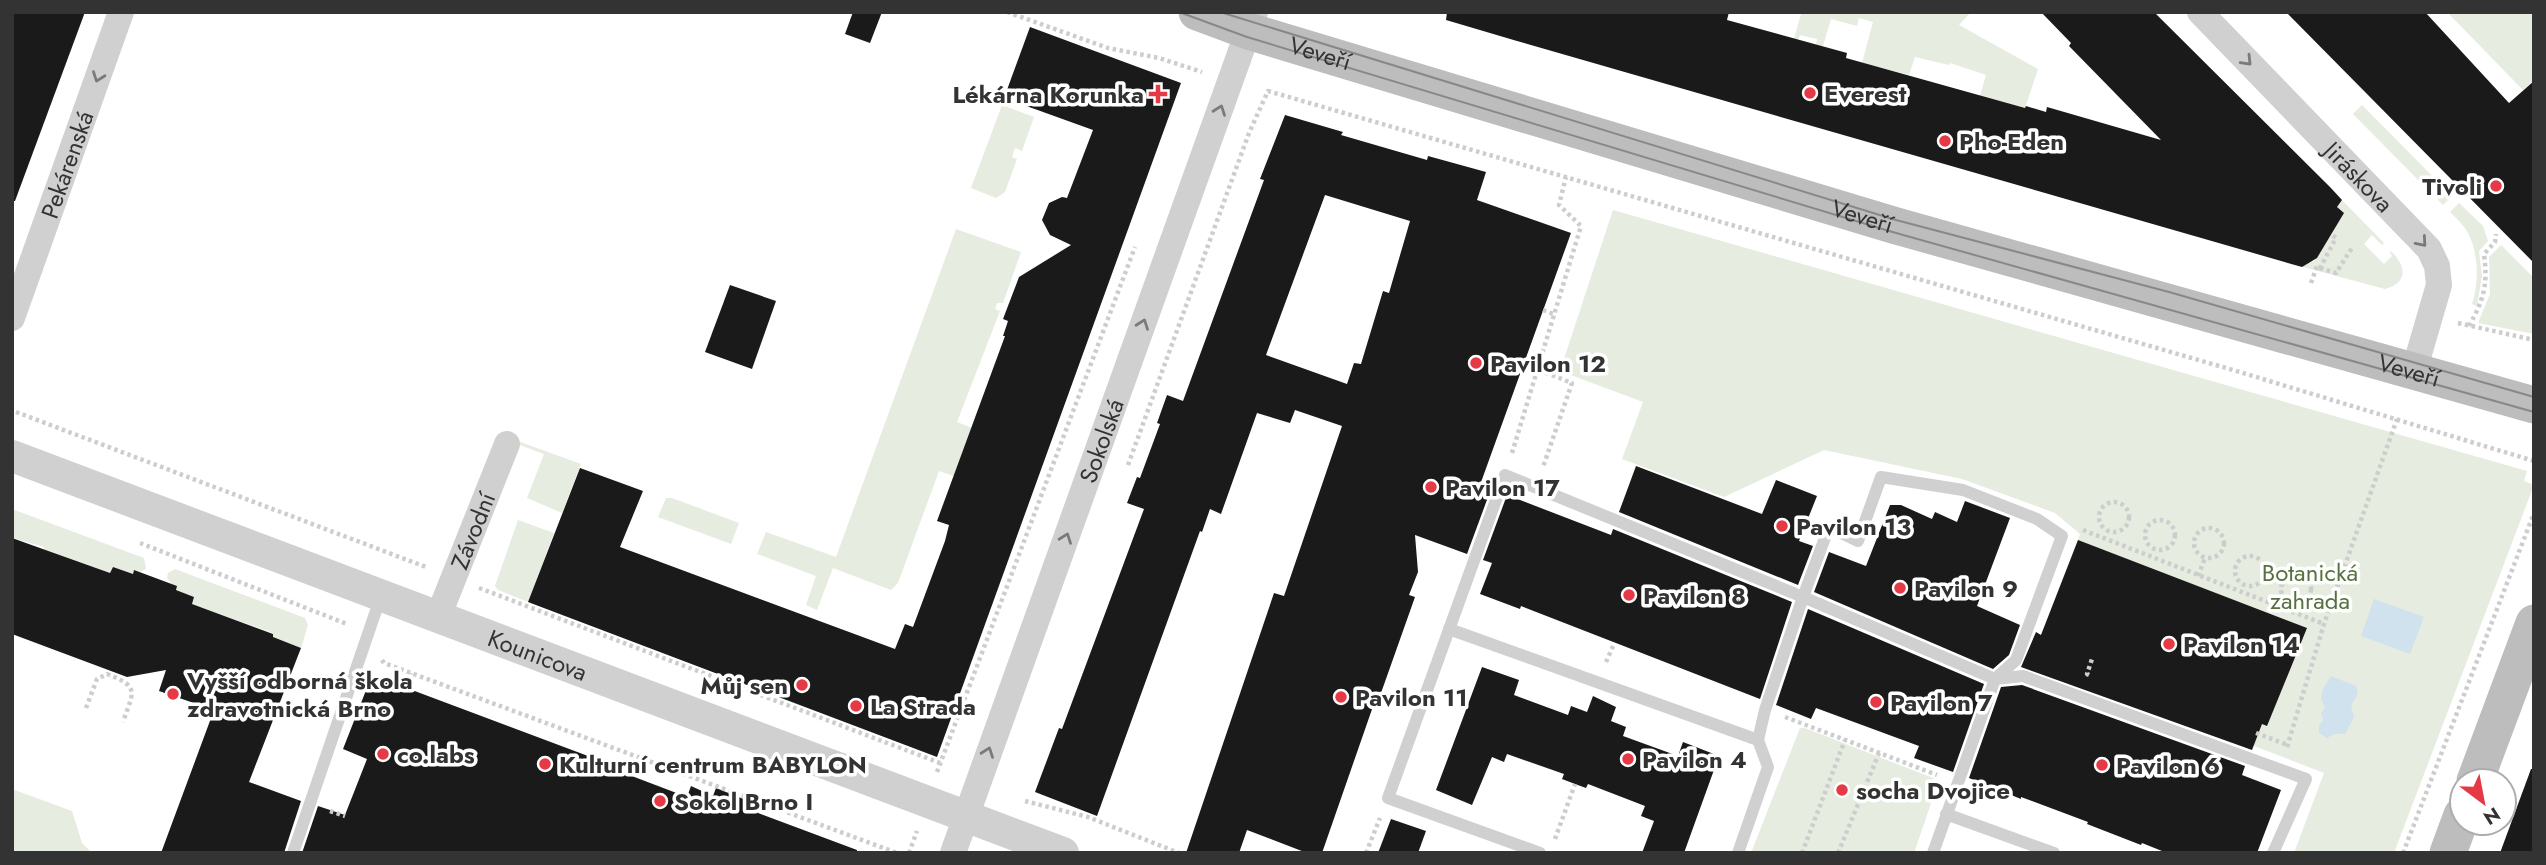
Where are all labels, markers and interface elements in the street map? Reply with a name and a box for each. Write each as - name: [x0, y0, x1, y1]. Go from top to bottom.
- street label: Veveří: [1285, 27, 1356, 79]
- one-way arrow: [2239, 53, 2252, 66]
- one-way arrow: [92, 70, 106, 82]
- place label: Everest: [1824, 76, 1907, 111]
- place label: Lékárna Korunka: [952, 77, 1144, 112]
- marker: Everest: [1802, 85, 1818, 101]
- marker: Lékárna Korunka: [1150, 86, 1166, 102]
- one-way arrow: [1212, 104, 1226, 116]
- street label: Pekárenská: [31, 106, 102, 223]
- place label: Pho-Eden: [1959, 124, 2064, 159]
- street label: Jiráskova: [2314, 131, 2402, 220]
- marker: Pho-Eden: [1937, 133, 1953, 149]
- place label: Tivoli: [2422, 169, 2482, 204]
- marker: Tivoli: [2488, 178, 2504, 194]
- street label: Veveří: [1827, 190, 1898, 242]
- one-way arrow: [2414, 234, 2426, 247]
- one-way arrow: [1135, 318, 1149, 330]
- street label: Veveří: [2374, 345, 2445, 395]
- place label: Pavilon 12: [1490, 346, 1606, 381]
- marker: Pavilon 12: [1468, 355, 1484, 371]
- street label: Sokolská: [1070, 394, 1132, 488]
- place label: Pavilon 17: [1445, 470, 1560, 505]
- marker: Pavilon 17: [1423, 479, 1439, 495]
- street label: Závodní: [441, 486, 504, 574]
- place label: Pavilon 13: [1796, 509, 1911, 544]
- marker: Pavilon 13: [1774, 518, 1790, 534]
- one-way arrow: [1057, 532, 1071, 544]
- park label: Botanická zahrada: [2262, 555, 2358, 618]
- place label: Pavilon 9: [1914, 571, 2018, 606]
- place label: Pavilon 8: [1643, 578, 1746, 613]
- marker: Pavilon 9: [1892, 580, 1908, 596]
- marker: Pavilon 8: [1621, 587, 1637, 603]
- street label: Kounicova: [483, 620, 592, 689]
- place label: Pavilon 14: [2183, 627, 2300, 662]
- marker: Pavilon 14: [2161, 636, 2177, 652]
- place label: Vyšší odborná škola zdravotnická Brno: [186, 663, 413, 726]
- place label: Můj sen: [701, 668, 788, 703]
- marker: Můj sen: [794, 677, 810, 693]
- place label: Pavilon 11: [1355, 680, 1467, 715]
- place label: Pavilon 7: [1890, 685, 1993, 720]
- marker: Vyšší odborná škola zdravotnická Brno: [165, 686, 181, 702]
- place label: La Strada: [870, 689, 976, 724]
- marker: Pavilon 11: [1333, 689, 1349, 705]
- marker: Pavilon 7: [1868, 694, 1884, 710]
- marker: La Strada: [848, 698, 864, 714]
- place label: co.labs: [397, 737, 475, 772]
- place label: Pavilon 4: [1642, 742, 1747, 777]
- marker: co.labs: [375, 746, 391, 762]
- one-way arrow: [980, 746, 994, 758]
- place label: Kulturní centrum BABYLON: [559, 747, 867, 782]
- place label: Pavilon 6: [2116, 748, 2220, 783]
- marker: Pavilon 4: [1620, 751, 1636, 767]
- marker: Kulturní centrum BABYLON: [537, 756, 553, 772]
- marker: Pavilon 6: [2094, 757, 2110, 773]
- north arrow: [2448, 767, 2518, 837]
- place label: socha Dvojice: [1856, 773, 2010, 808]
- marker: socha Dvojice: [1834, 782, 1850, 798]
- place label: Sokol Brno I: [674, 784, 813, 819]
- marker: Sokol Brno I: [652, 793, 668, 809]
- text: N: [2478, 801, 2505, 831]

